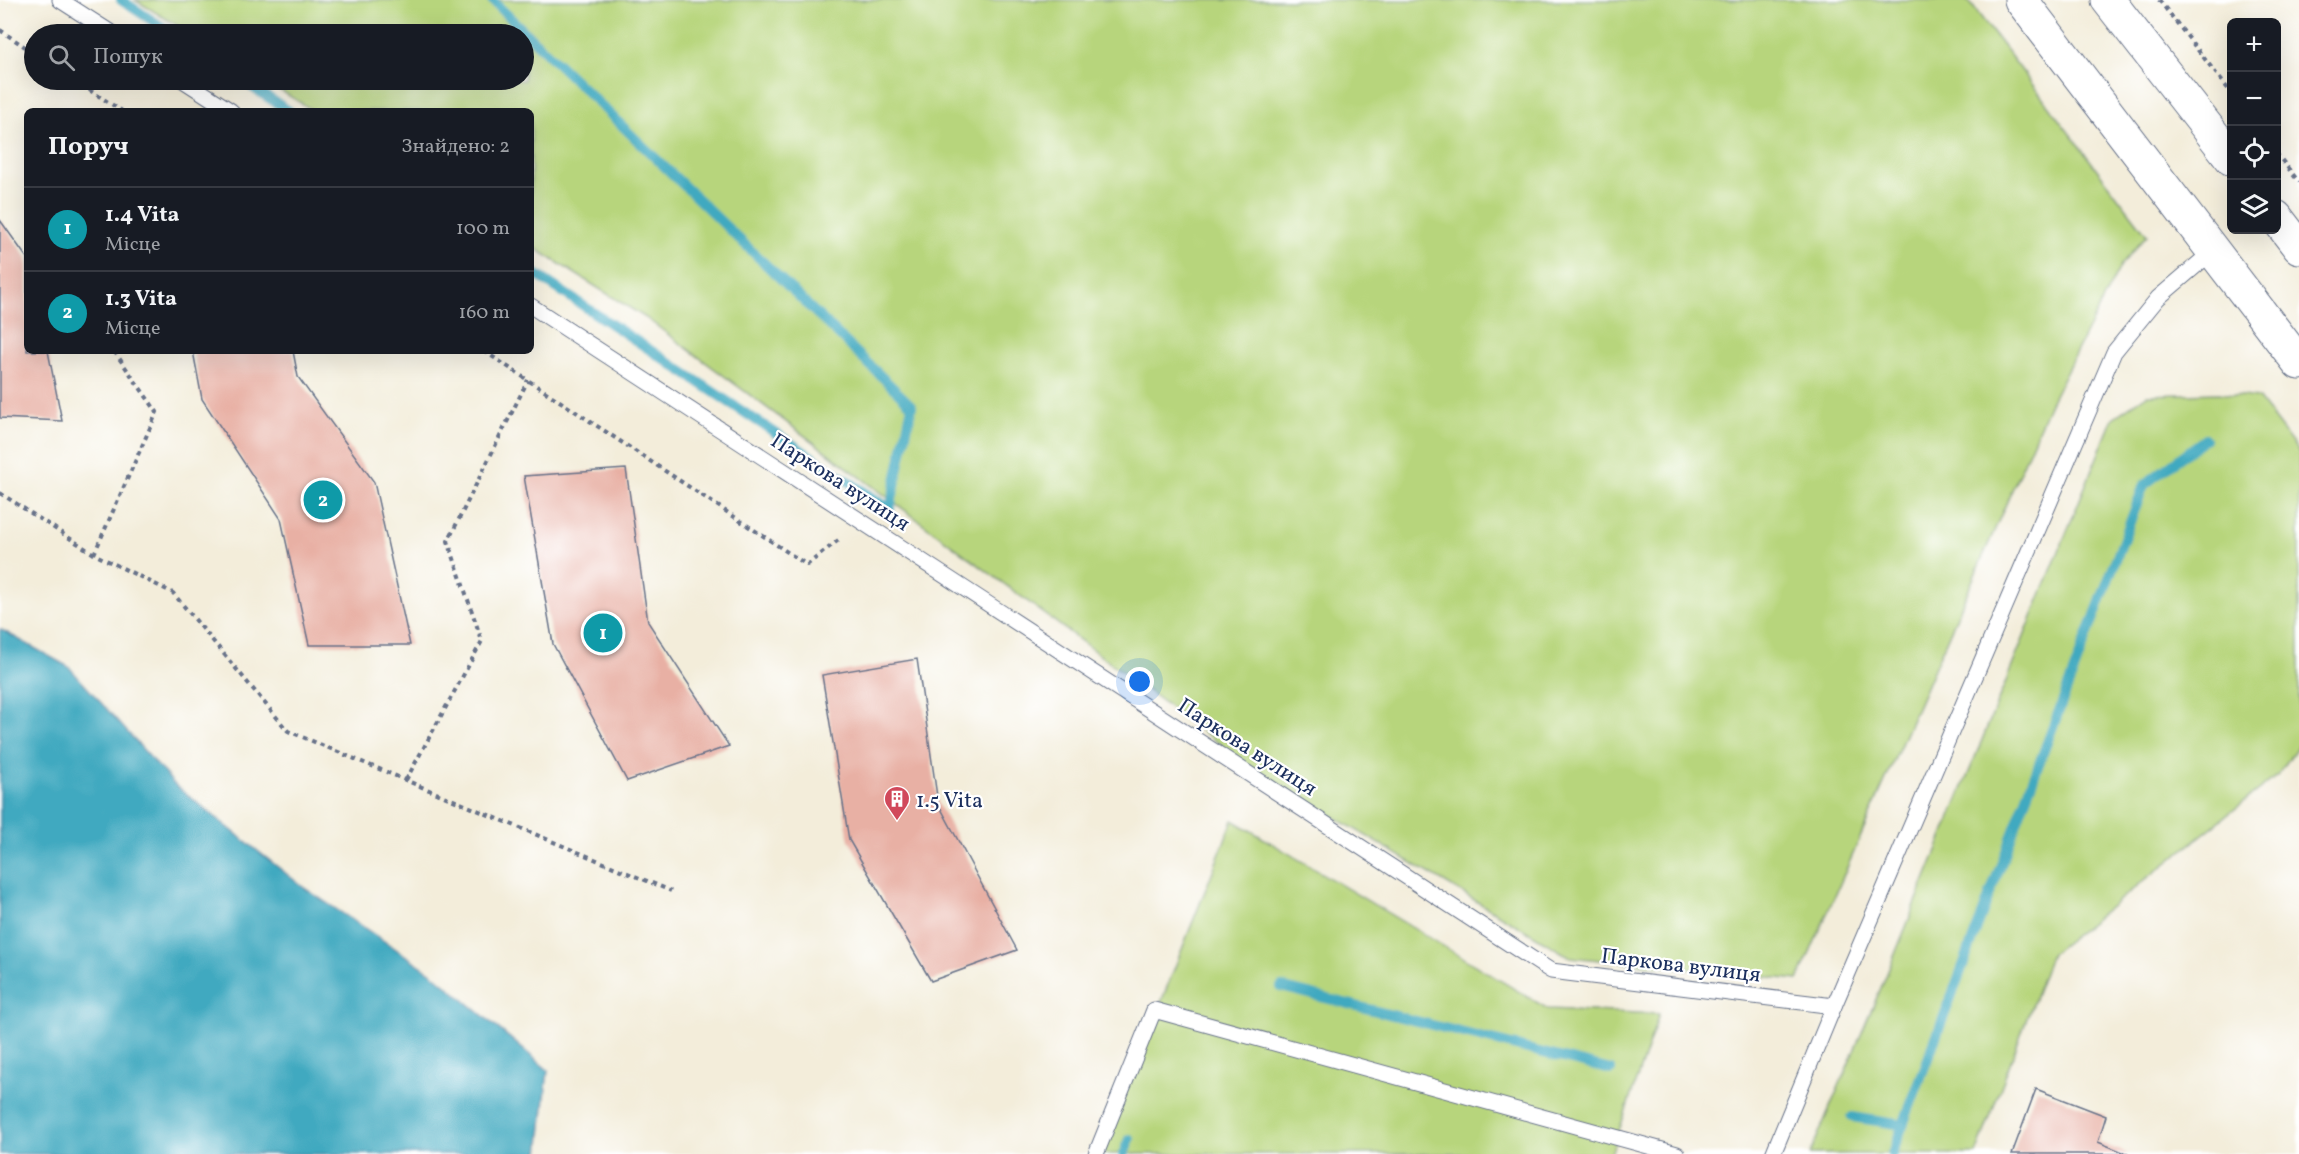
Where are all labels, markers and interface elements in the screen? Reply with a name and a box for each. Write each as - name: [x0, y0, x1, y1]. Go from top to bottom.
- map controls: [2227, 18, 2281, 234]
- button: +: [2227, 18, 2281, 72]
- search box: [24, 24, 534, 90]
- icon: search: [45, 41, 78, 74]
- text: Пошук: [93, 42, 163, 73]
- button: −: [2227, 72, 2281, 126]
- button: locate: [2227, 126, 2281, 180]
- text: Поруч: [48, 129, 129, 165]
- text: Знайдено: 2: [401, 133, 510, 161]
- button: layers: [2227, 180, 2281, 234]
- text: 1.4 Vita: [105, 200, 180, 231]
- text: 1: [63, 215, 72, 243]
- text: 100 m: [456, 215, 510, 243]
- text: Місце: [105, 231, 160, 259]
- text: 1.3 Vita: [105, 284, 177, 315]
- text: 2: [62, 299, 73, 327]
- text: 160 m: [458, 299, 510, 327]
- text: Місце: [105, 315, 160, 343]
- street label: Паркова вулиця: [764, 426, 916, 540]
- pin: 2: [304, 478, 342, 522]
- pin: 1: [584, 610, 622, 656]
- your location: [1125, 667, 1154, 696]
- street label: Паркова вулиця: [1171, 691, 1323, 805]
- building icon: 1.5 Vita: [882, 784, 912, 822]
- place label: 1.5 Vita: [916, 786, 983, 817]
- street label: Паркова вулиця: [1599, 941, 1762, 992]

